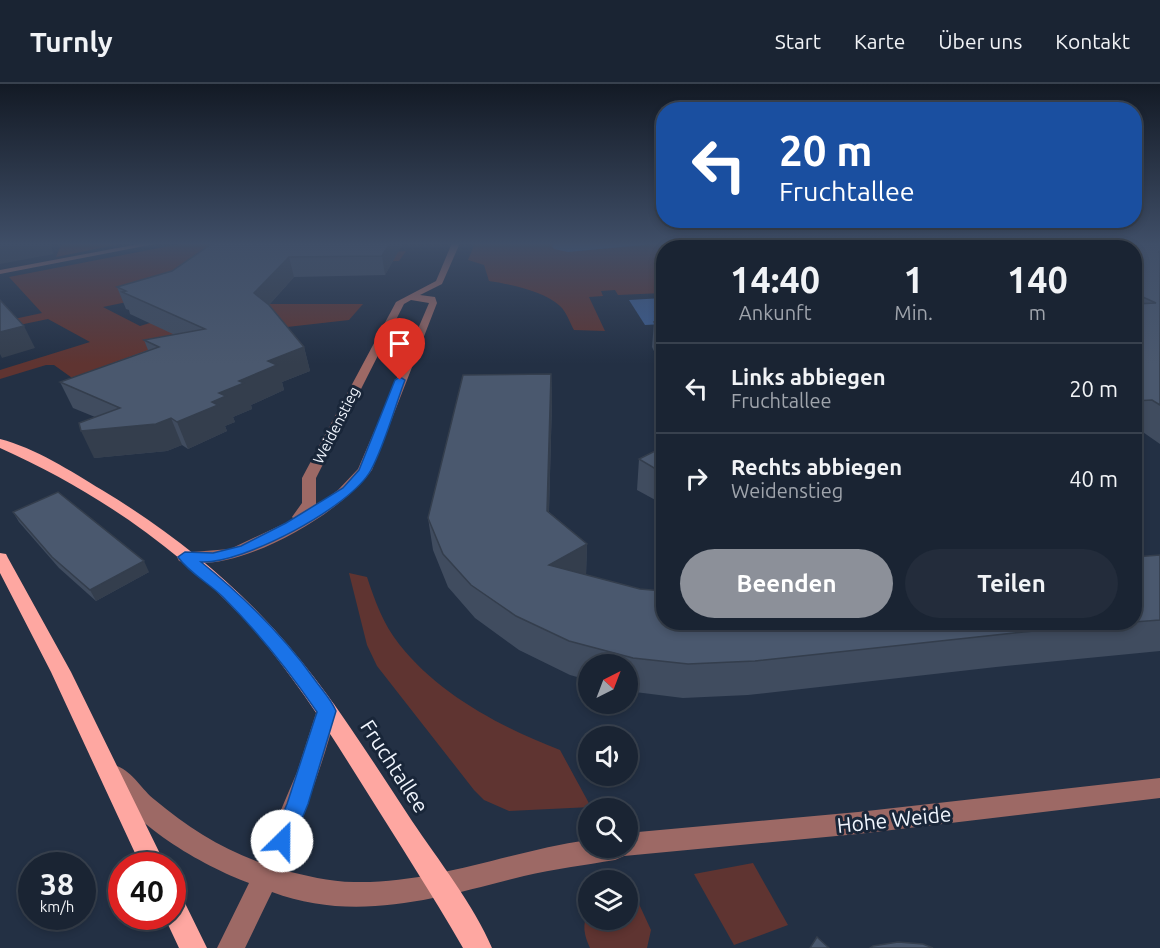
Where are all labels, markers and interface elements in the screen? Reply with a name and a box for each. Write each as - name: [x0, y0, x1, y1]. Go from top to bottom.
- text: Turnly: [30, 26, 113, 57]
- text: Start: [775, 29, 821, 53]
- text: Karte: [854, 29, 905, 53]
- text: Über uns: [938, 29, 1022, 53]
- text: Kontakt: [1055, 29, 1130, 53]
- icon: left: [680, 126, 758, 204]
- text: 20 m: [779, 127, 873, 174]
- text: Fruchtallee: [779, 176, 915, 206]
- text: 14:40: [730, 259, 820, 300]
- text: 1: [903, 259, 924, 300]
- text: 140: [1007, 259, 1068, 300]
- text: Ankunft: [739, 301, 812, 324]
- text: Min.: [894, 301, 933, 324]
- text: m: [1029, 301, 1046, 324]
- pin: [374, 318, 425, 380]
- icon: arrive: [383, 327, 416, 360]
- text: Links abbiegen: [731, 364, 886, 389]
- icon: left: [680, 372, 713, 405]
- text: 20 m: [1069, 376, 1118, 401]
- street label: Weidenstieg: [309, 384, 363, 466]
- text: Fruchtallee: [731, 389, 832, 412]
- text: Rechts abbiegen: [731, 454, 902, 479]
- icon: right: [680, 462, 713, 495]
- text: 40 m: [1069, 466, 1118, 491]
- text: Weidenstieg: [731, 479, 843, 502]
- button: Beenden: [680, 549, 893, 618]
- button: Teilen: [905, 549, 1118, 618]
- north arrow: [578, 654, 638, 714]
- map controls: [578, 654, 638, 930]
- street label: Fruchtallee: [356, 715, 434, 817]
- button: sound: [578, 726, 638, 786]
- button: search: [578, 798, 638, 858]
- street label: Hohe Weide: [836, 801, 952, 837]
- position arrow: [250, 809, 314, 873]
- speed limit sign: 40: [108, 852, 186, 930]
- text: 38: [40, 867, 74, 901]
- button: layers: [578, 870, 638, 930]
- text: km/h: [40, 898, 74, 915]

